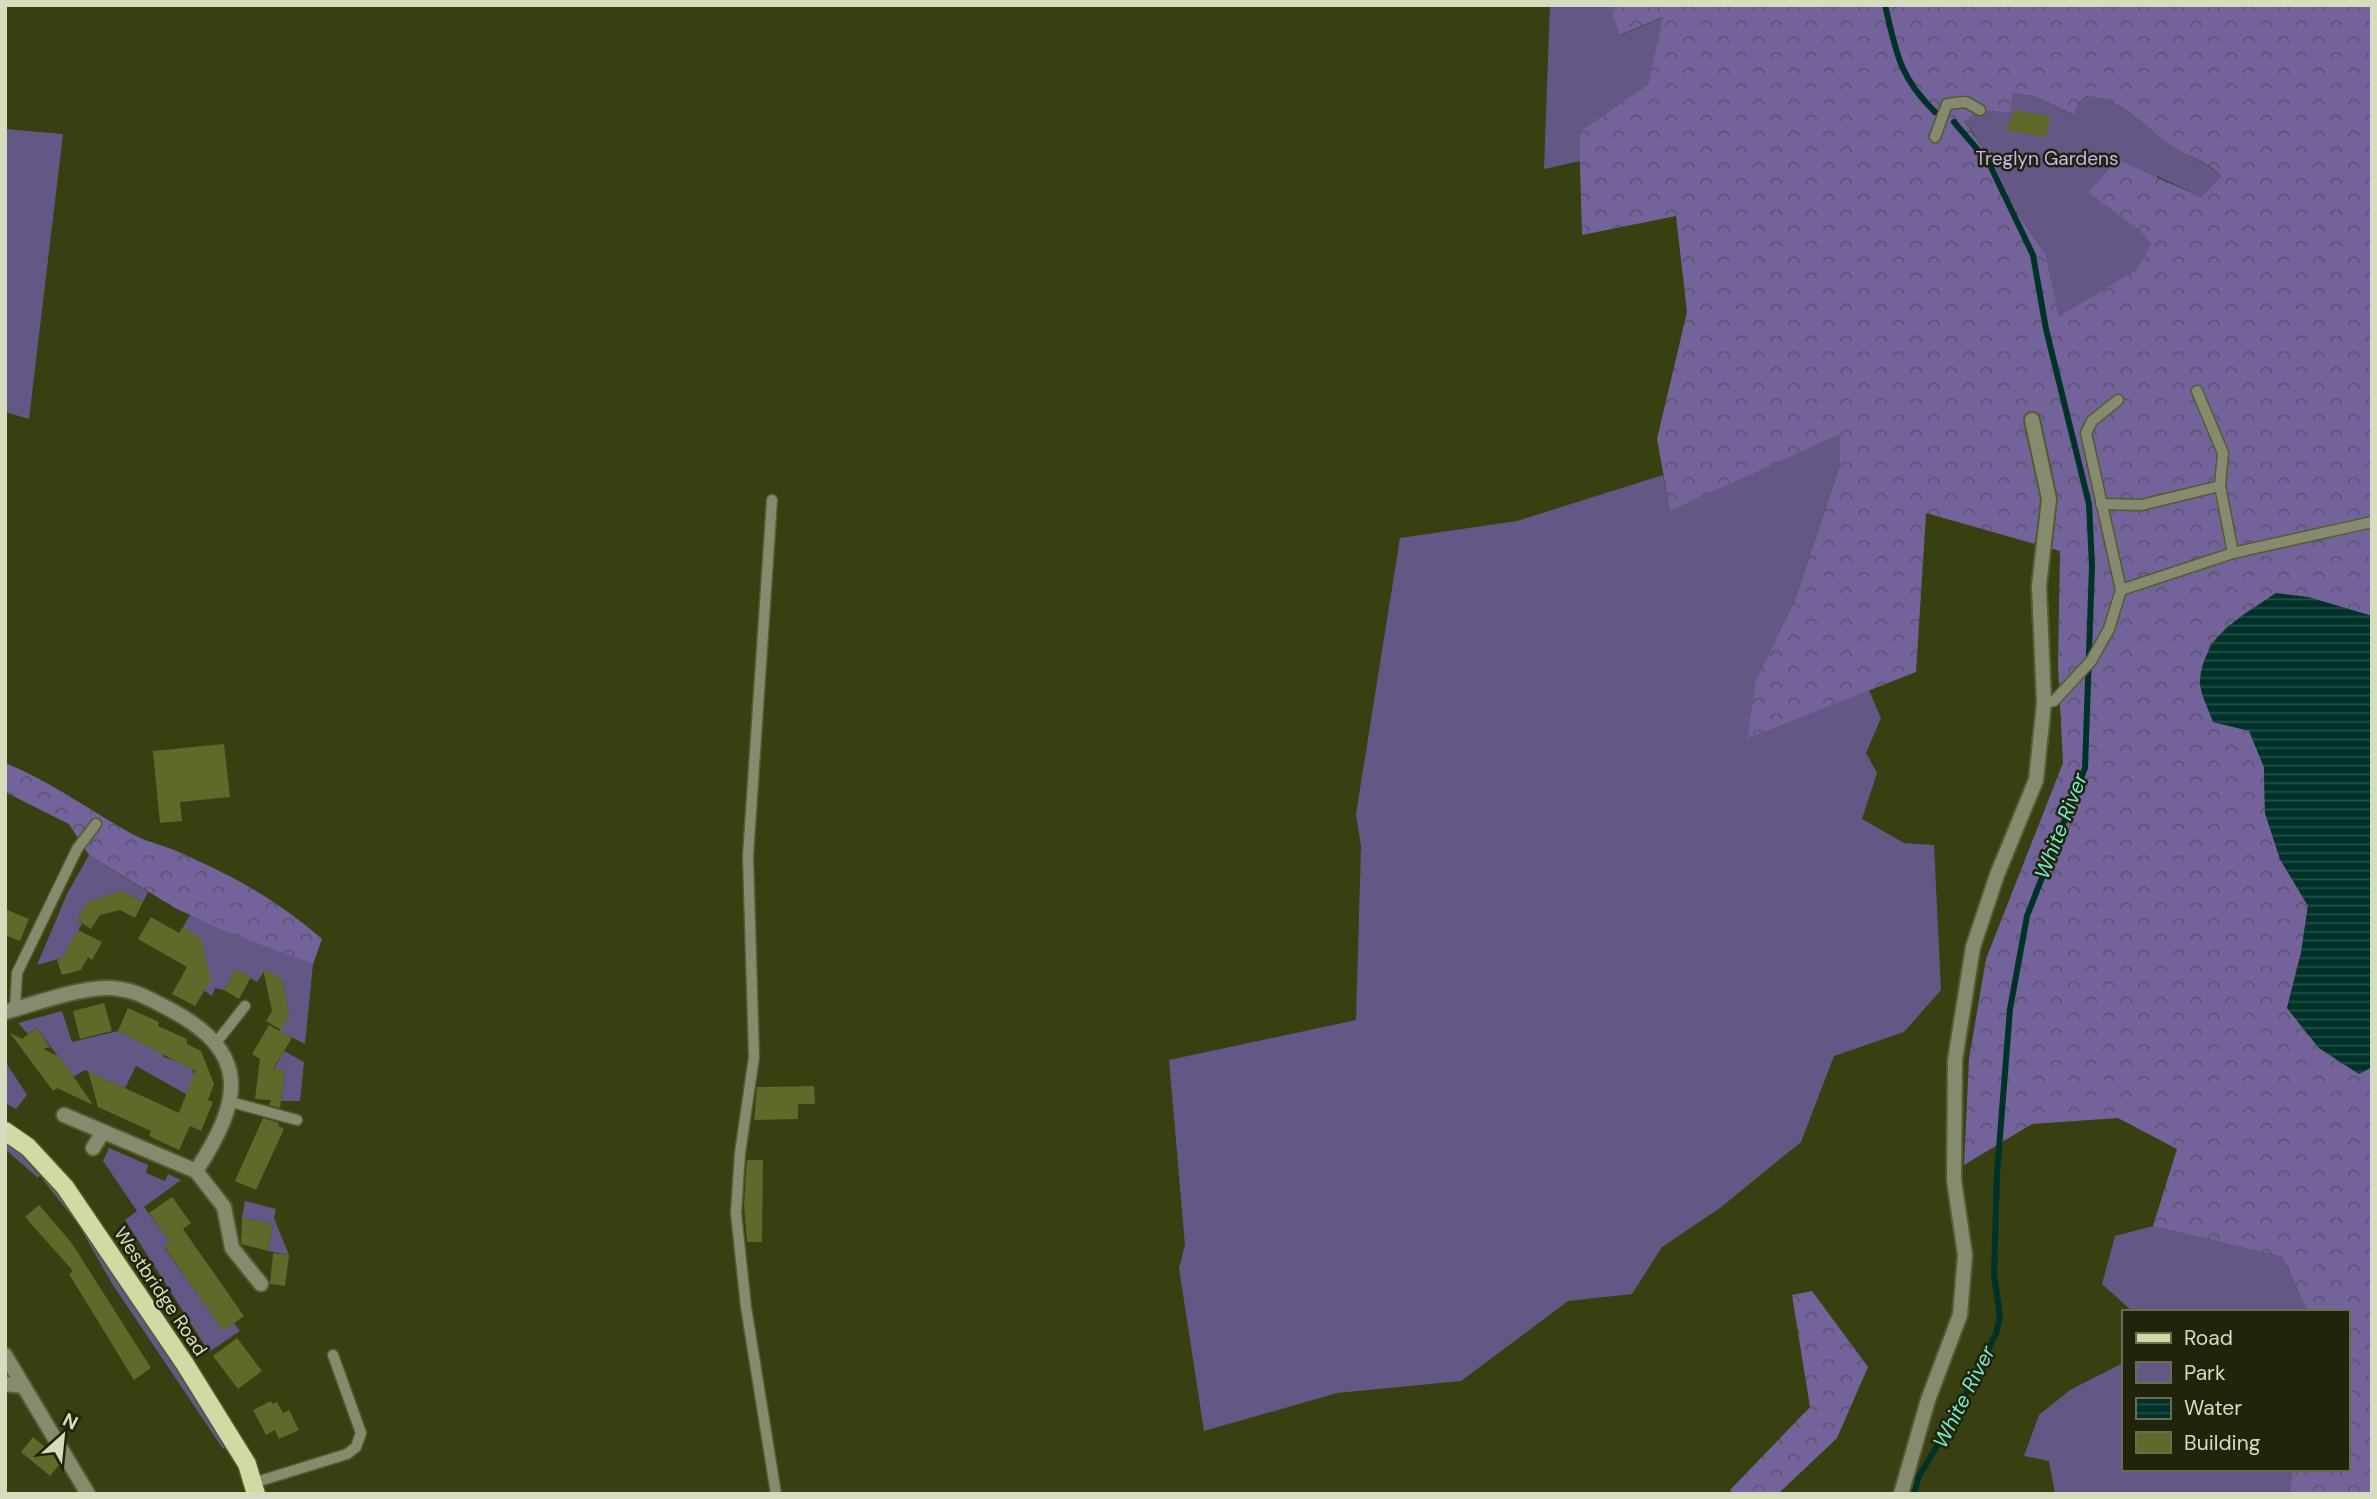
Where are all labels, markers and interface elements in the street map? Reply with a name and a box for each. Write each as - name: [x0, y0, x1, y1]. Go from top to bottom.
- park label: Treglyn Gardens: [1976, 146, 2118, 171]
- water label: White River: [2028, 768, 2094, 883]
- street label: Westbridge Road: [108, 1222, 213, 1361]
- legend: [2122, 1310, 2349, 1471]
- text: Road: [2184, 1324, 2233, 1352]
- water label: White River: [1926, 1340, 2002, 1453]
- text: Park: [2184, 1359, 2226, 1387]
- text: Water: [2184, 1394, 2242, 1422]
- north arrow: [28, 1401, 98, 1471]
- text: N: [59, 1407, 82, 1436]
- text: Building: [2184, 1429, 2261, 1457]

